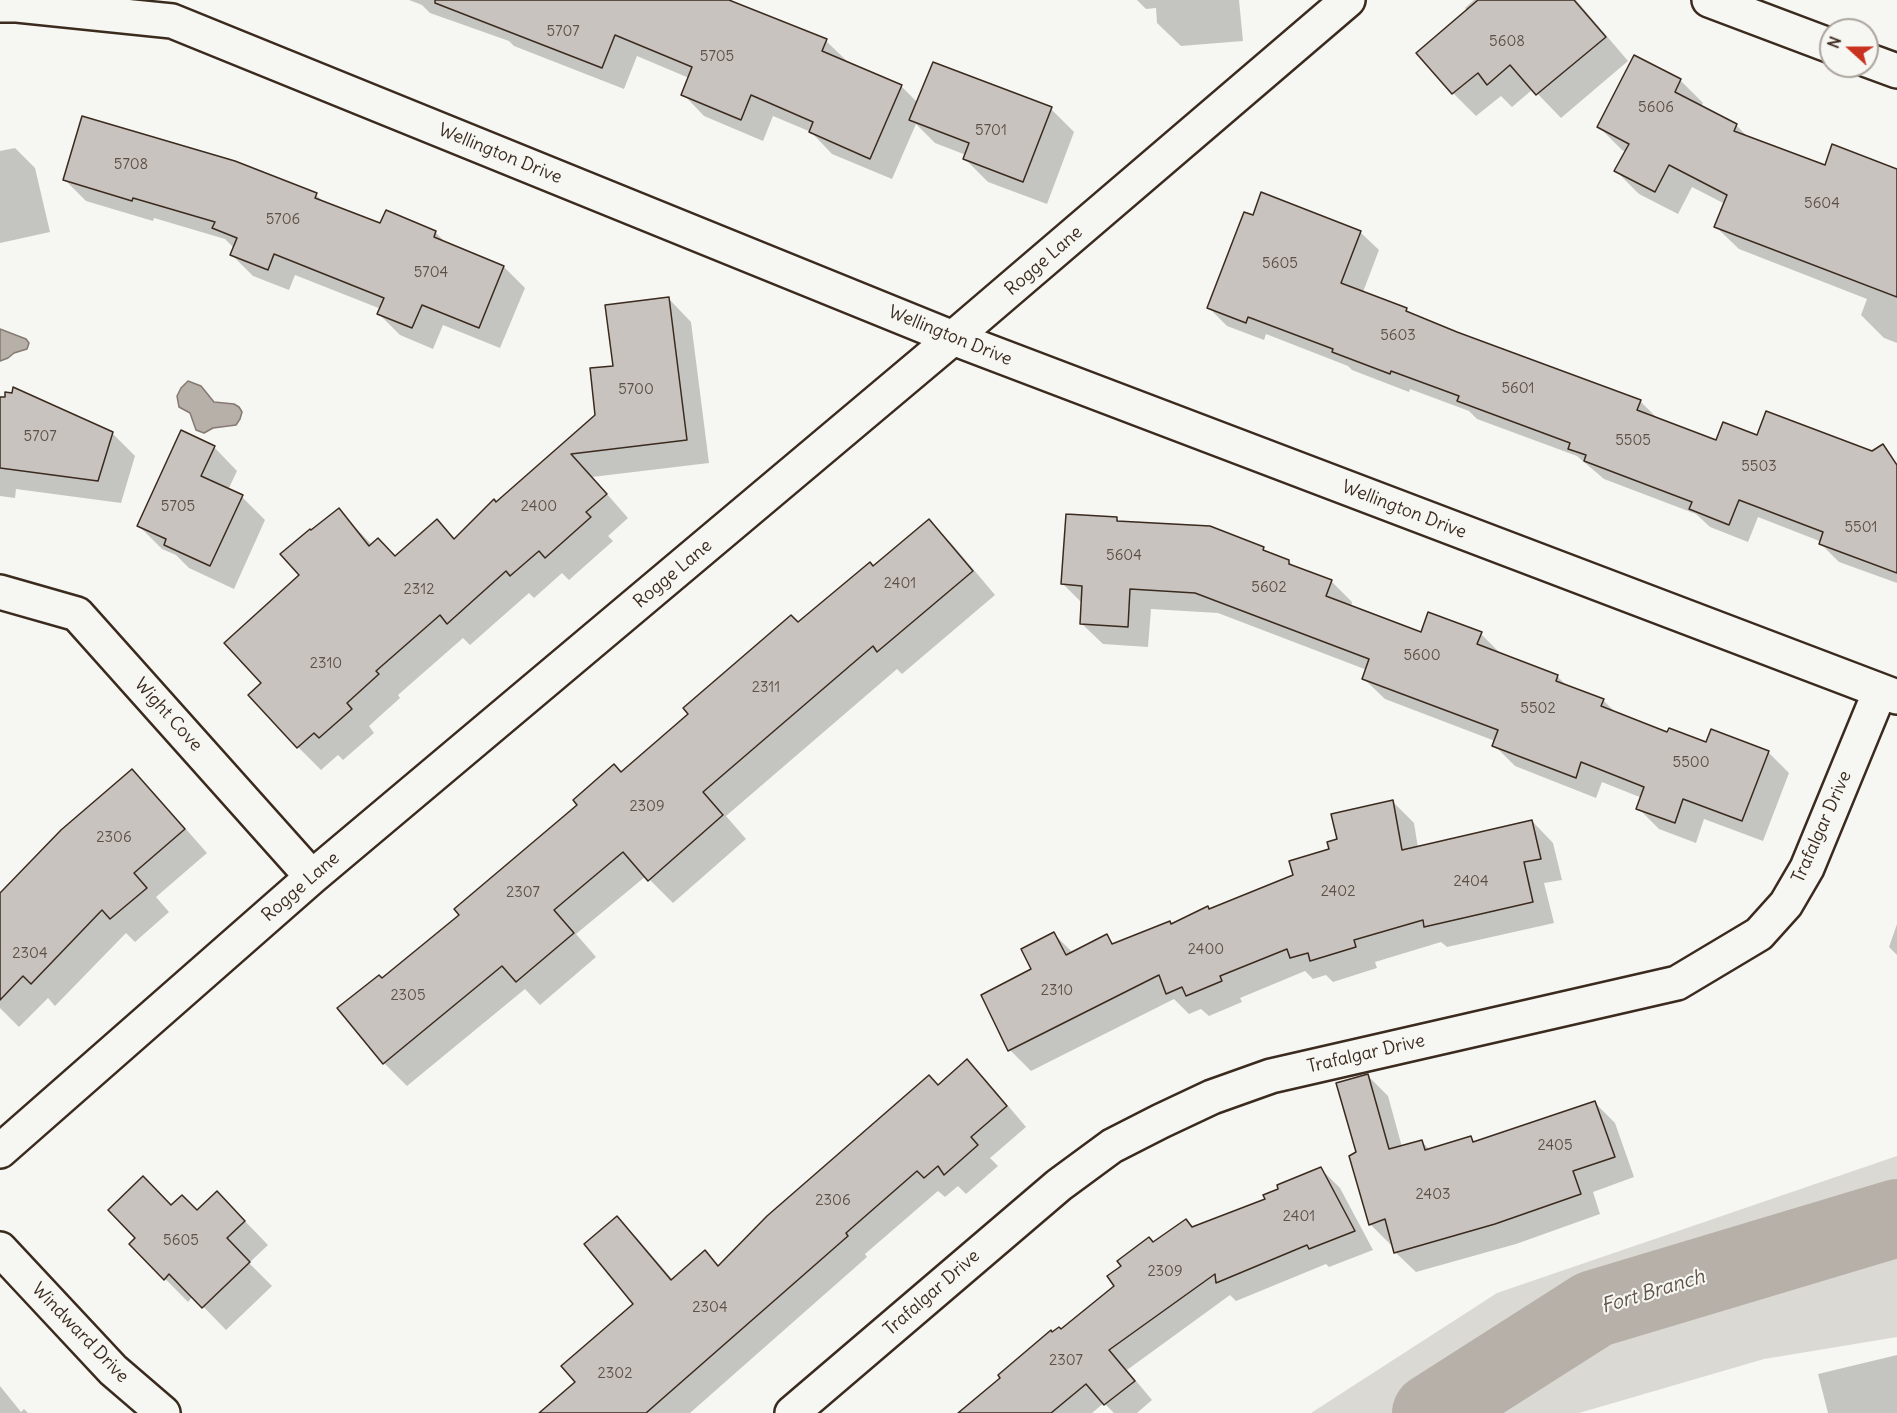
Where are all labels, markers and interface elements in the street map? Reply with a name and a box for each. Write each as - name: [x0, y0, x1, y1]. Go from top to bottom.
- north arrow: [1819, 18, 1879, 78]
- house number: 5707: [547, 23, 579, 41]
- house number: 5608: [1489, 33, 1525, 51]
- text: N: [1823, 34, 1845, 51]
- house number: 5705: [700, 48, 734, 66]
- house number: 5606: [1638, 99, 1674, 117]
- street label: Wellington Drive: [435, 119, 565, 189]
- house number: 5701: [975, 122, 1007, 140]
- house number: 5708: [114, 156, 148, 174]
- house number: 5604: [1804, 195, 1840, 213]
- house number: 5706: [266, 211, 300, 229]
- street label: Rogge Lane: [1001, 222, 1087, 300]
- house number: 5605: [1262, 255, 1298, 273]
- house number: 5704: [414, 264, 448, 282]
- street label: Wellington Drive: [885, 301, 1015, 371]
- house number: 5603: [1380, 327, 1416, 345]
- house number: 5601: [1501, 380, 1535, 398]
- house number: 5700: [618, 381, 654, 399]
- house number: 5707: [24, 428, 56, 446]
- house number: 5505: [1615, 432, 1651, 450]
- house number: 5503: [1741, 458, 1777, 476]
- street label: Wellington Drive: [1339, 476, 1469, 544]
- house number: 5705: [161, 498, 195, 516]
- house number: 2400: [521, 498, 557, 516]
- house number: 5501: [1844, 519, 1878, 537]
- street label: Rogge Lane: [629, 535, 717, 613]
- house number: 5604: [1106, 547, 1142, 565]
- house number: 2401: [884, 575, 916, 593]
- house number: 5602: [1251, 579, 1287, 597]
- house number: 2312: [404, 581, 434, 599]
- house number: 5600: [1403, 647, 1441, 665]
- house number: 2310: [310, 655, 342, 673]
- street label: Wight Cove: [129, 674, 207, 756]
- house number: 2311: [752, 679, 780, 697]
- house number: 5502: [1520, 700, 1556, 718]
- house number: 5500: [1673, 754, 1709, 772]
- street label: Trafalgar Drive: [1788, 768, 1856, 886]
- house number: 2309: [629, 798, 665, 816]
- house number: 2306: [96, 829, 132, 847]
- street label: Rogge Lane: [258, 848, 344, 926]
- house number: 2404: [1453, 873, 1489, 891]
- house number: 2402: [1321, 883, 1355, 901]
- house number: 2307: [506, 884, 540, 902]
- house number: 2400: [1188, 941, 1224, 959]
- house number: 2304: [12, 945, 48, 963]
- house number: 2310: [1041, 982, 1073, 1000]
- house number: 2305: [390, 987, 426, 1005]
- street label: Trafalgar Drive: [1305, 1030, 1427, 1078]
- house number: 2405: [1537, 1137, 1573, 1155]
- house number: 2403: [1415, 1186, 1451, 1204]
- house number: 2306: [815, 1192, 851, 1210]
- house number: 2401: [1283, 1208, 1315, 1226]
- house number: 5605: [163, 1232, 199, 1250]
- street label: Trafalgar Drive: [880, 1245, 984, 1341]
- house number: 2309: [1147, 1263, 1183, 1281]
- water label: Fort Branch: [1598, 1265, 1708, 1319]
- street label: Windward Drive: [27, 1279, 133, 1387]
- house number: 2304: [692, 1299, 728, 1317]
- house number: 2307: [1049, 1352, 1083, 1370]
- house number: 2302: [598, 1365, 632, 1383]

